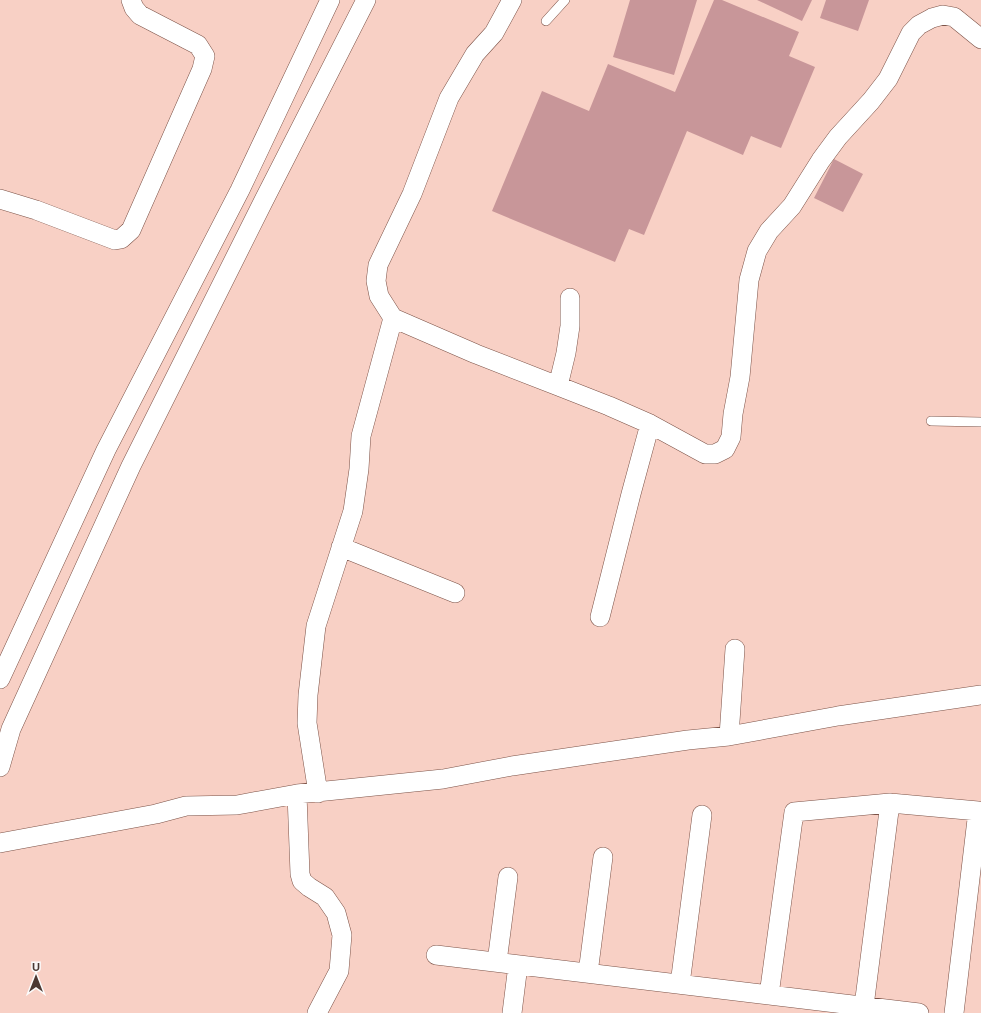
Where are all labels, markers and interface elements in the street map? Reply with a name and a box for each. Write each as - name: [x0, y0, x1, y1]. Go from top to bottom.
- north arrow: [16, 957, 56, 997]
- text: U: [32, 960, 40, 974]

